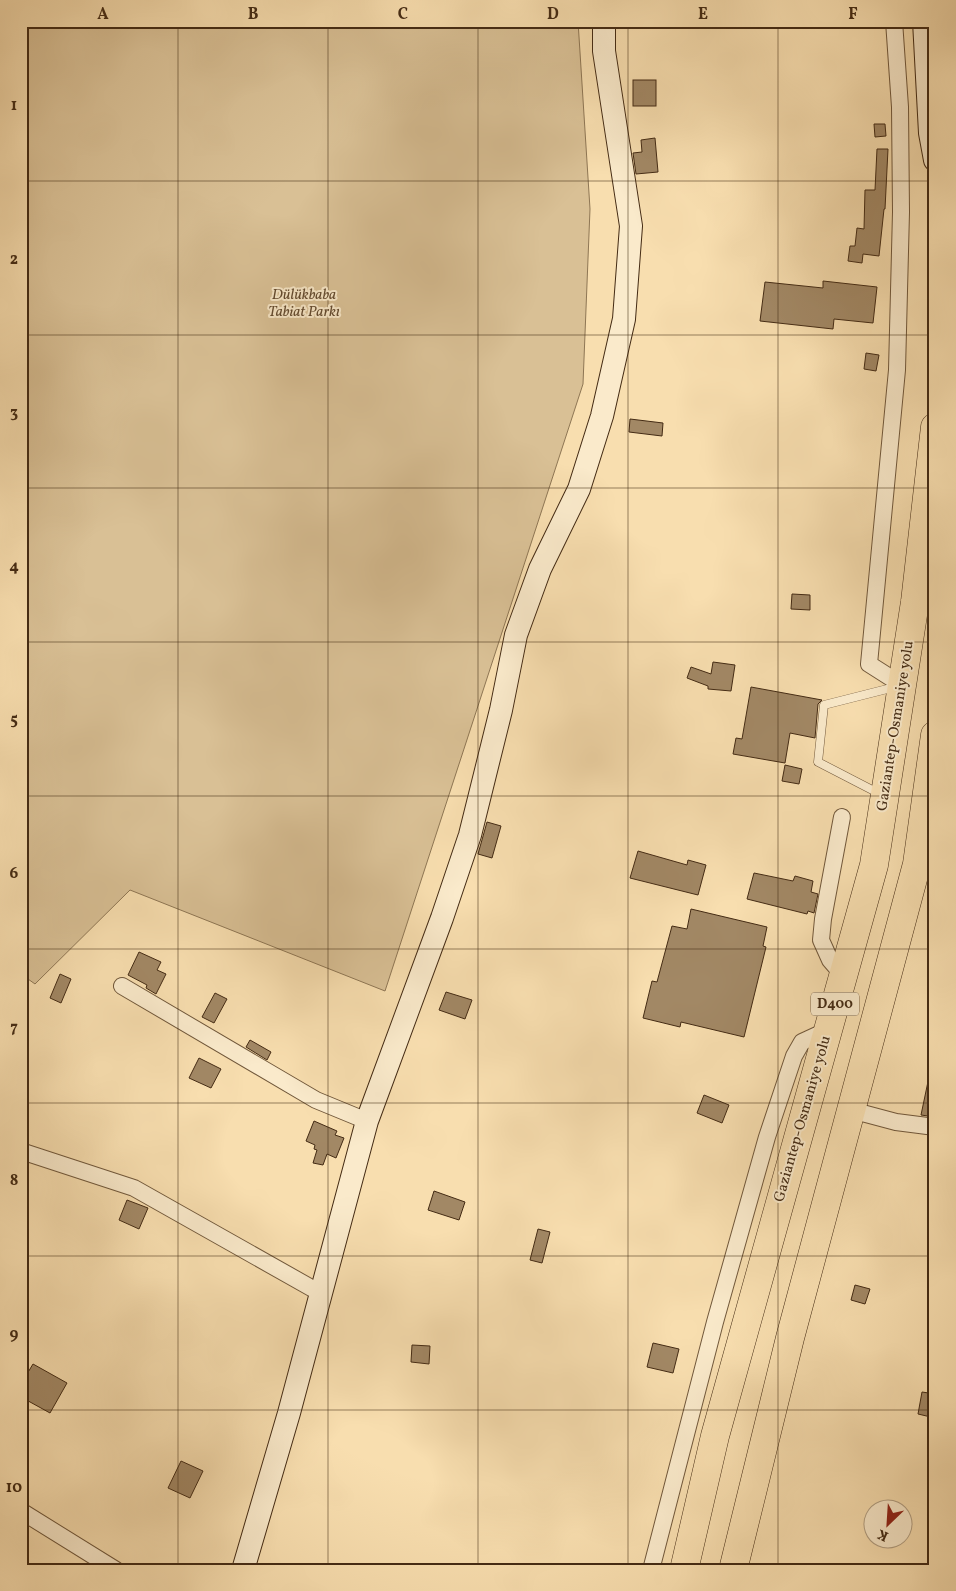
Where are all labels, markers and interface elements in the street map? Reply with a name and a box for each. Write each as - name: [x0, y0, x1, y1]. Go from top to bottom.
- text: A: [97, 4, 109, 26]
- text: B: [248, 4, 259, 26]
- text: C: [398, 4, 408, 26]
- text: D: [547, 4, 559, 26]
- text: E: [698, 4, 708, 26]
- text: F: [848, 4, 858, 26]
- text: 1: [11, 95, 17, 117]
- text: 2: [10, 249, 18, 271]
- park label: Dülükbaba Tabiat Parkı: [268, 285, 340, 323]
- text: 3: [10, 402, 18, 424]
- text: 4: [9, 556, 19, 578]
- street label: Gaziantep-Osmaniye yolu: [872, 639, 920, 813]
- text: 5: [10, 709, 18, 731]
- text: 6: [10, 863, 19, 885]
- road number: D400: [811, 992, 859, 1016]
- text: 7: [10, 1017, 18, 1039]
- street label: Gaziantep-Osmaniye yolu: [769, 1033, 837, 1205]
- text: 8: [10, 1170, 18, 1192]
- text: 9: [10, 1324, 19, 1346]
- text: 10: [6, 1477, 22, 1499]
- north arrow: [864, 1498, 914, 1548]
- text: K: [875, 1524, 892, 1545]

